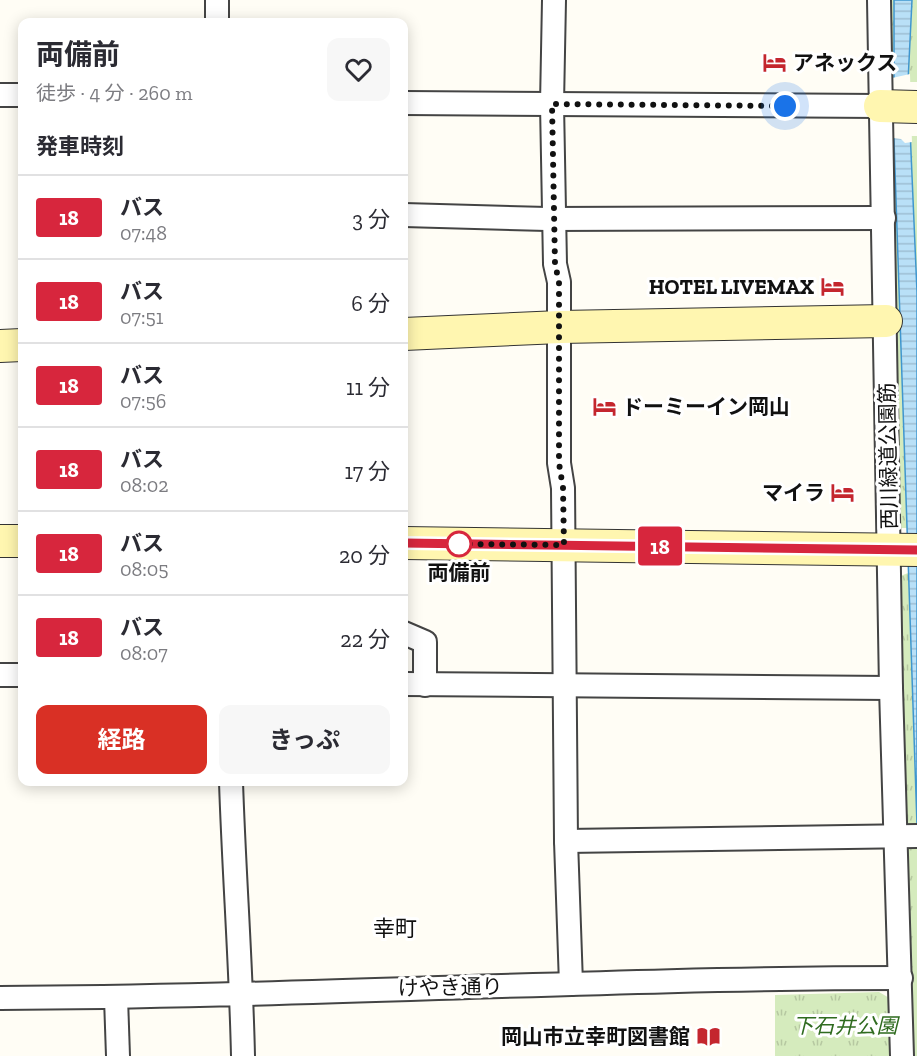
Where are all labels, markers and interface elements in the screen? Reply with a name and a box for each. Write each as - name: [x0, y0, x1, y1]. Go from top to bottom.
- text: 両備前: [36, 38, 120, 71]
- button: heart: [327, 38, 390, 101]
- hotel icon: アネックス: [762, 49, 788, 75]
- place label: アネックス: [793, 50, 897, 75]
- text: 徒歩 · 4 分 · 260 m: [36, 81, 192, 105]
- your location: [770, 91, 800, 121]
- text: 発車時刻: [36, 133, 124, 160]
- text: バス: [120, 194, 164, 221]
- text: 18: [59, 205, 79, 230]
- text: 3 分: [352, 206, 390, 233]
- text: 07:48: [120, 221, 167, 245]
- hotel icon: HOTEL LIVEMAX: [819, 273, 845, 299]
- place label: HOTEL LIVEMAX: [649, 274, 814, 299]
- text: バス: [120, 278, 164, 305]
- text: 18: [59, 289, 79, 314]
- text: 6 分: [351, 290, 390, 317]
- text: 07:51: [120, 305, 163, 329]
- text: バス: [120, 362, 164, 389]
- text: 18: [59, 373, 79, 398]
- text: 11 分: [346, 374, 390, 401]
- street label: 西川緑道公園筋: [874, 382, 902, 530]
- text: 07:56: [120, 389, 166, 413]
- hotel icon: ドーミーイン岡山: [591, 393, 617, 419]
- place label: ドーミーイン岡山: [622, 394, 790, 419]
- text: バス: [120, 446, 164, 473]
- text: 18: [59, 457, 79, 482]
- text: 17 分: [345, 458, 390, 485]
- text: 08:02: [120, 473, 169, 497]
- hotel icon: マイラ: [830, 479, 856, 505]
- place label: マイラ: [762, 480, 825, 505]
- line badge: 18: [633, 526, 687, 566]
- text: バス: [120, 530, 164, 557]
- marker: 両備前: [446, 531, 472, 557]
- text: 18: [650, 534, 670, 559]
- text: 18: [59, 541, 79, 566]
- text: 20 分: [339, 542, 390, 569]
- text: 08:05: [120, 557, 169, 581]
- place label: 両備前: [428, 560, 491, 585]
- text: バス: [120, 614, 164, 641]
- text: 18: [59, 625, 79, 650]
- text: 22 分: [340, 626, 390, 653]
- text: 08:07: [120, 641, 168, 665]
- button: 経路: [36, 705, 207, 774]
- button: きっぷ: [219, 705, 390, 774]
- district label: 幸町: [373, 915, 417, 942]
- street label: けやき通り: [397, 974, 503, 1000]
- park label: 下石井公園: [793, 1013, 900, 1038]
- library icon: 岡山市立幸町図書館: [695, 1023, 721, 1049]
- place label: 岡山市立幸町図書館: [501, 1024, 690, 1049]

